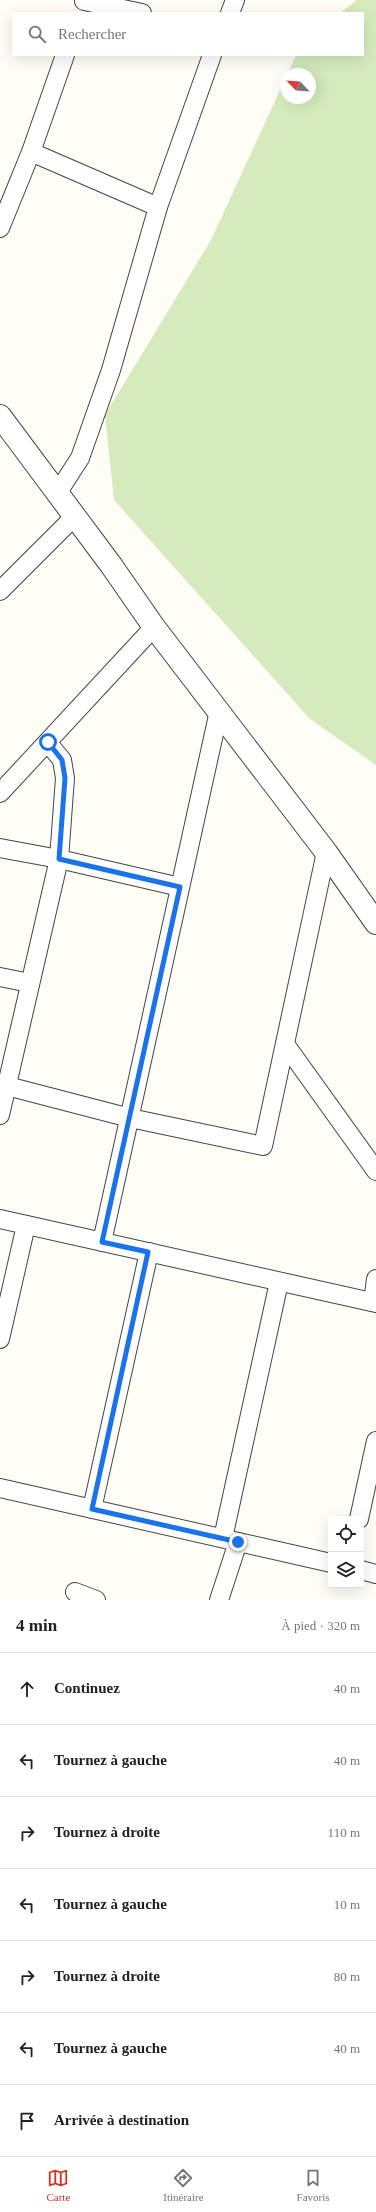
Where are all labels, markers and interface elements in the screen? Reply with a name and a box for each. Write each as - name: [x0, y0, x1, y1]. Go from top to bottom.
- search box: [12, 12, 364, 56]
- icon: search: [26, 23, 48, 45]
- text: Rechercher: [58, 26, 126, 42]
- north arrow: [280, 68, 316, 104]
- route start: [39, 733, 57, 751]
- map controls: [328, 1516, 364, 1588]
- button: locate: [328, 1516, 364, 1552]
- route end: [229, 1533, 247, 1551]
- button: layers: [328, 1552, 364, 1588]
- text: 4 min: [16, 1616, 57, 1635]
- text: À pied · 320 m: [281, 1618, 360, 1633]
- icon: ahead: [16, 1678, 38, 1700]
- text: Continuez: [54, 1680, 120, 1696]
- text: 40 m: [334, 1681, 360, 1696]
- icon: left: [16, 1750, 38, 1772]
- text: Tournez à gauche: [54, 1752, 167, 1768]
- text: 40 m: [334, 1753, 360, 1768]
- icon: right: [16, 1822, 38, 1844]
- text: Tournez à droite: [54, 1824, 160, 1840]
- text: 110 m: [328, 1825, 360, 1840]
- icon: left: [16, 1894, 38, 1916]
- text: Tournez à gauche: [54, 1896, 167, 1912]
- text: 10 m: [334, 1897, 360, 1912]
- icon: right: [16, 1966, 38, 1988]
- text: Tournez à droite: [54, 1968, 160, 1984]
- text: 80 m: [334, 1969, 360, 1984]
- icon: left: [16, 2038, 38, 2060]
- text: Tournez à gauche: [54, 2040, 167, 2056]
- text: 40 m: [334, 2041, 360, 2056]
- icon: arrive: [16, 2110, 38, 2132]
- text: Arrivée à destination: [54, 2112, 189, 2128]
- tab: Carte: [46, 2167, 70, 2203]
- tab: Itinéraire: [163, 2167, 204, 2203]
- tab: Favoris: [297, 2167, 330, 2203]

